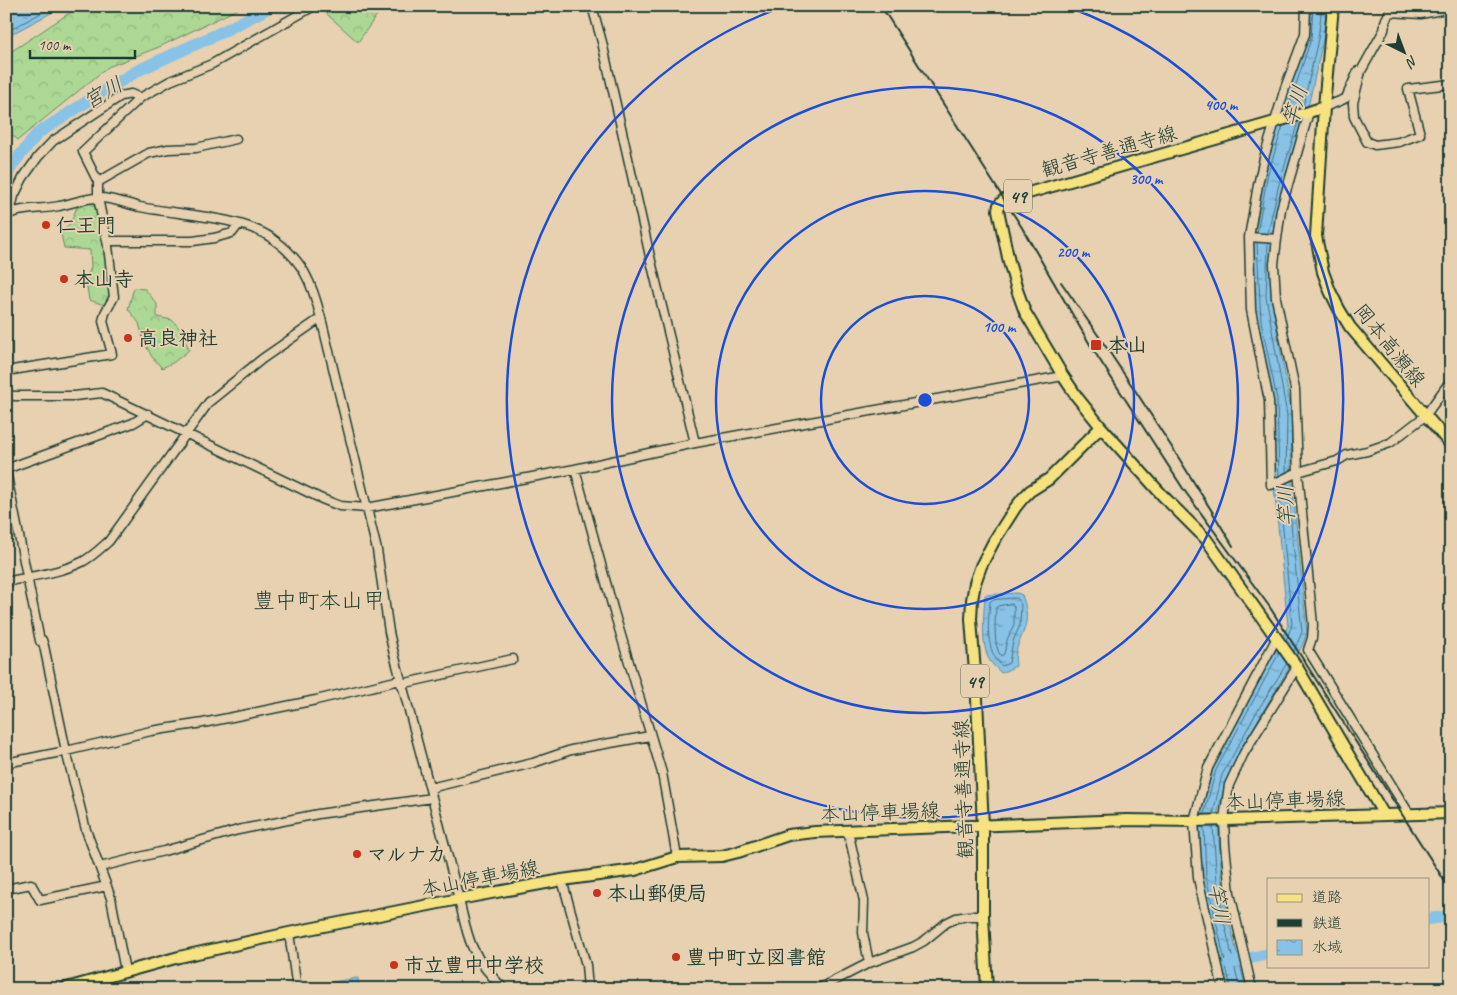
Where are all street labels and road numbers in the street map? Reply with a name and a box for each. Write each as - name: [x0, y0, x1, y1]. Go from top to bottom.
- street label: 観音寺善通寺線: [1038, 120, 1180, 183]
- road number: 49: [1004, 180, 1032, 212]
- street label: 岡本高瀬線: [1348, 299, 1431, 392]
- road number: 49: [961, 664, 989, 698]
- street label: 観音寺善通寺線: [949, 719, 978, 859]
- street label: 本山停車場線: [1225, 786, 1345, 815]
- street label: 本山停車場線: [820, 798, 940, 827]
- street label: 本山停車場線: [419, 855, 541, 902]

